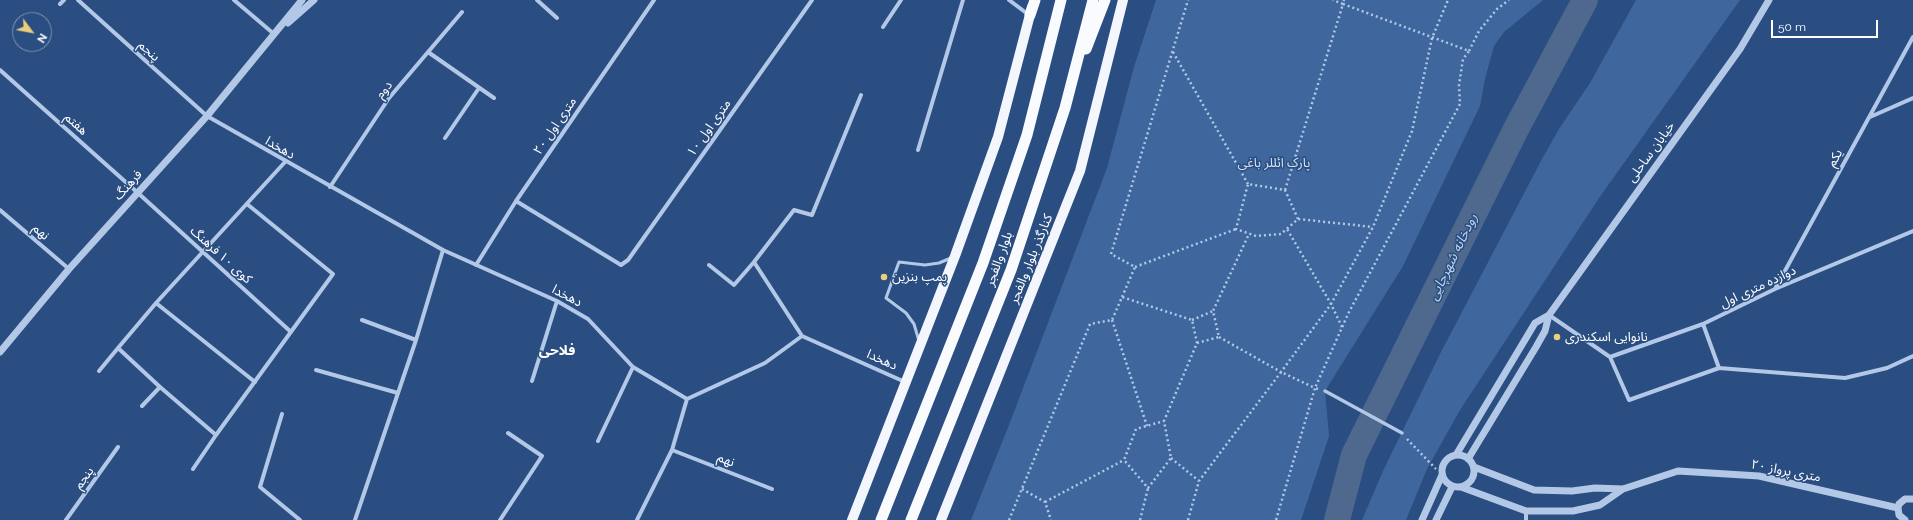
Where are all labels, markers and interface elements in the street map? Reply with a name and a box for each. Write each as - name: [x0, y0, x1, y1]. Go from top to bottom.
- north arrow: [12, 12, 52, 52]
- scale bar: [1773, 12, 1880, 38]
- text: 50 m: [1778, 20, 1806, 34]
- text: N: [34, 31, 49, 45]
- street label: پنجم: [135, 37, 163, 65]
- street label: دوم: [372, 78, 396, 102]
- street label: ۲۰ متری اول: [530, 94, 580, 158]
- street label: ۱۰ متری اول: [684, 96, 734, 160]
- street label: هفتم: [61, 109, 91, 139]
- street label: خیابان ساحلی: [1624, 119, 1678, 185]
- street label: دهخدا: [262, 133, 298, 163]
- street label: یکم: [1824, 146, 1846, 170]
- park label: پارک ائللر باغی: [1238, 155, 1310, 171]
- street label: فرهنگ: [110, 167, 146, 203]
- water label: رودخانه شهرچایی: [1425, 211, 1481, 303]
- street label: کنارگذر بلوار والفجر: [1006, 212, 1056, 306]
- street label: نهم: [29, 220, 53, 244]
- street label: کوی ۱۰ فرهنگ: [187, 223, 255, 287]
- street label: بلوار والفجر: [982, 230, 1016, 288]
- street label: دوازده متری اول: [1717, 263, 1799, 311]
- place label: پمپ بنزین: [892, 269, 947, 285]
- marker: پمپ بنزین: [879, 272, 889, 282]
- street label: دهخدا: [549, 282, 585, 310]
- place label: نانوایی اسکندری: [1565, 329, 1648, 345]
- marker: نانوایی اسکندری: [1552, 332, 1562, 342]
- district label: فلاحی: [539, 343, 575, 359]
- street label: دهخدا: [864, 346, 900, 374]
- street label: نهم: [715, 450, 737, 470]
- street label: ۲۰ متری پرواز: [1750, 457, 1822, 485]
- street label: پنجم: [71, 464, 97, 492]

